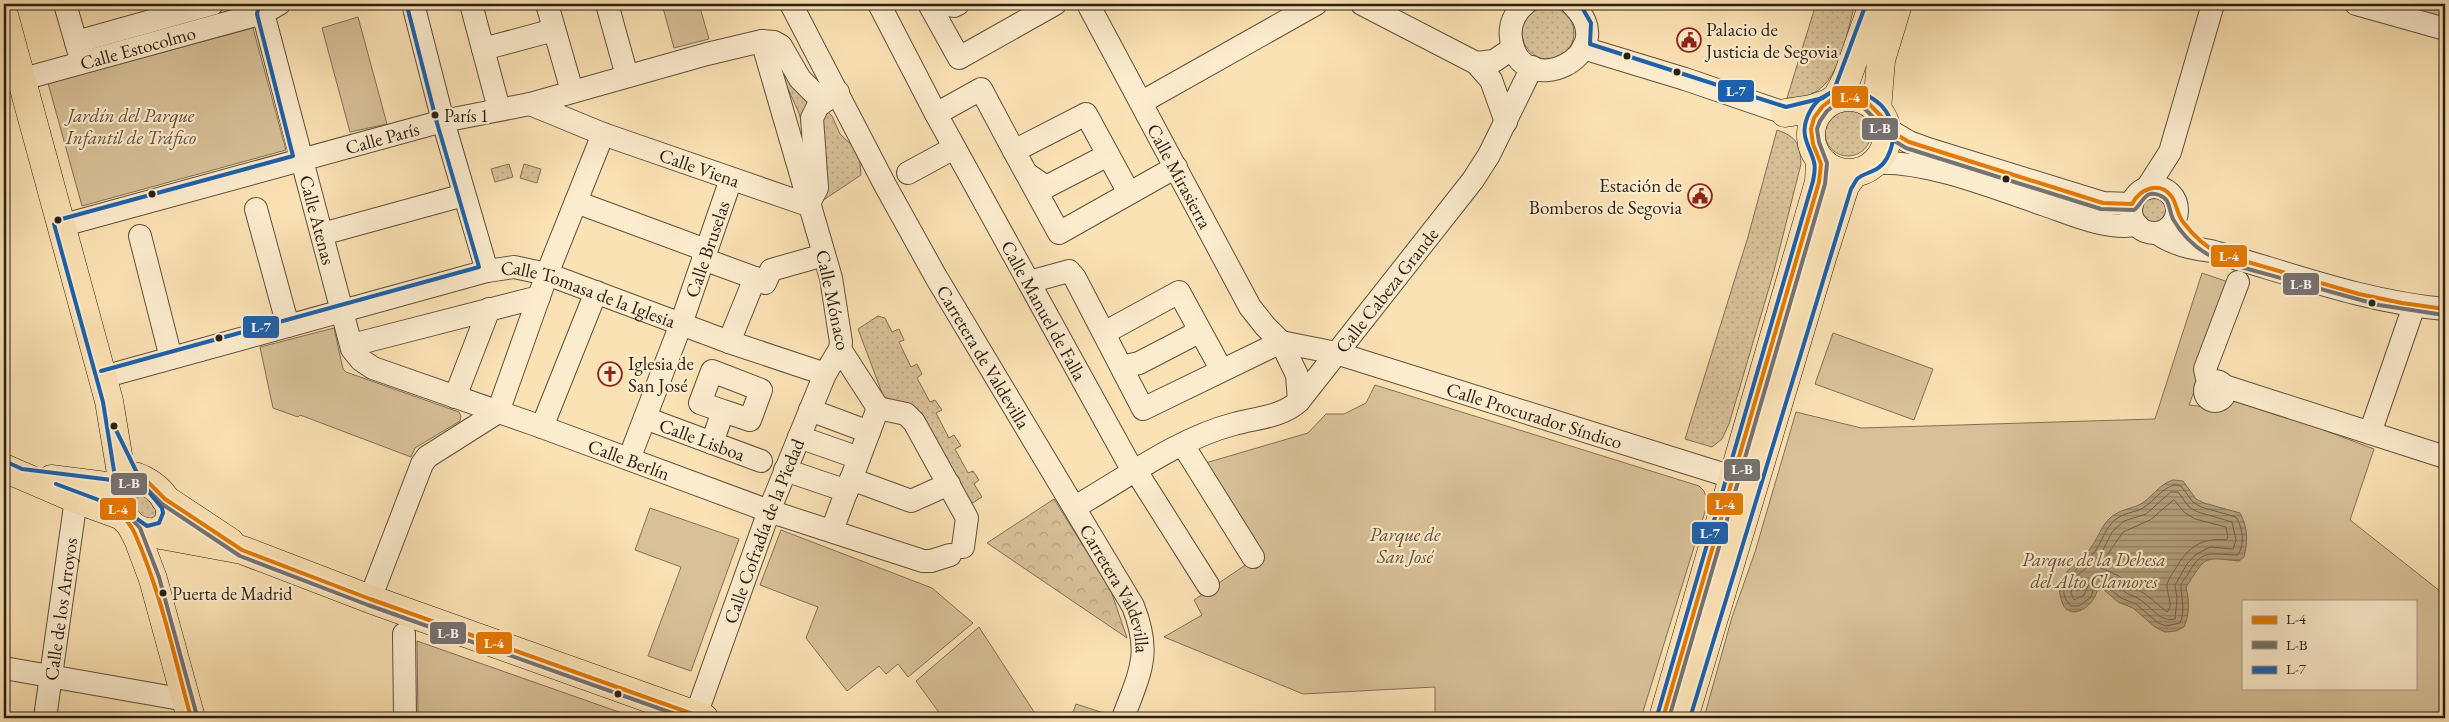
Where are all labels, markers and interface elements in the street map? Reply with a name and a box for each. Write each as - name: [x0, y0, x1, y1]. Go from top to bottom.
- place label: Palacio de Justicia de Segovia: [1704, 17, 1838, 64]
- street label: Calle Estocolmo: [77, 20, 198, 75]
- public building icon: Palacio de Justicia de Segovia: [1676, 27, 1702, 53]
- unlabelled marker: [1622, 51, 1632, 61]
- unlabelled marker: [1672, 67, 1682, 77]
- line badge: L-7: [1717, 79, 1755, 103]
- text: L-7: [1726, 82, 1747, 100]
- line badge: L-4: [1831, 85, 1869, 109]
- text: L-4: [1840, 88, 1861, 106]
- park label: Jardín del Parque Infantil de Tráfico: [64, 103, 196, 150]
- place label: París 1: [444, 104, 489, 127]
- marker: París 1: [430, 110, 440, 120]
- street label: Calle París: [342, 116, 422, 160]
- line badge: L-B: [1861, 117, 1899, 141]
- street label: Calle Mirasierra: [1142, 119, 1218, 233]
- text: L-B: [1869, 119, 1891, 137]
- street label: Calle Viena: [656, 142, 743, 193]
- street label: Calle Atenas: [294, 172, 342, 267]
- place label: Estación de Bomberos de Segovia: [1529, 173, 1682, 220]
- unlabelled marker: [2001, 174, 2011, 184]
- public building icon: Estación de Bomberos de Segovia: [1687, 183, 1713, 209]
- unlabelled marker: [147, 189, 157, 199]
- street label: Calle Bruselas: [679, 197, 735, 301]
- unlabelled marker: [53, 215, 63, 225]
- street label: Calle Cabeza Grande: [1329, 222, 1444, 358]
- street label: Calle Manuel de Falla: [996, 236, 1093, 385]
- line badge: L-4: [2210, 244, 2248, 268]
- text: L-4: [2219, 247, 2240, 265]
- street label: Calle Mónaco: [810, 248, 856, 352]
- street label: Calle Tomasa de la Iglesia: [499, 255, 679, 334]
- line badge: L-B: [2282, 272, 2320, 296]
- text: L-B: [2290, 275, 2312, 293]
- street label: Carretera de Valdevilla: [931, 280, 1037, 433]
- unlabelled marker: [2367, 298, 2377, 308]
- line badge: L-7: [242, 315, 280, 339]
- text: L-7: [251, 318, 272, 336]
- unlabelled marker: [214, 333, 224, 343]
- place label: Iglesia de San José: [628, 351, 694, 398]
- church icon: Iglesia de San José: [597, 361, 623, 387]
- street label: Calle Procurador Síndico: [1443, 376, 1626, 454]
- street label: Calle Lisboa: [656, 412, 749, 467]
- unlabelled marker: [109, 421, 119, 431]
- street label: Calle Berlín: [585, 433, 674, 486]
- street label: Calle Cofradía de la Piedad: [717, 434, 810, 627]
- line badge: L-B: [1723, 458, 1761, 482]
- text: L-B: [1731, 460, 1753, 478]
- line badge: L-B: [110, 472, 148, 496]
- text: L-B: [118, 474, 140, 492]
- line badge: L-4: [1706, 492, 1744, 516]
- text: L-4: [1715, 495, 1736, 513]
- line badge: L-4: [99, 497, 137, 521]
- text: L-4: [108, 500, 129, 518]
- street label: Carretera Valdevilla: [1074, 519, 1155, 654]
- line badge: L-7: [1691, 521, 1729, 545]
- park label: Parque de San José: [1370, 522, 1441, 569]
- text: L-7: [1700, 524, 1721, 542]
- street label: Calle de los Arroyos: [38, 536, 83, 682]
- park label: Parque de la Dehesa del Alto Clamores: [2022, 547, 2166, 594]
- place label: Puerta de Madrid: [172, 582, 293, 605]
- marker: Puerta de Madrid: [158, 588, 168, 598]
- legend: [2242, 600, 2416, 690]
- text: L-4: [2286, 609, 2307, 628]
- line badge: L-B: [429, 621, 467, 645]
- text: L-B: [437, 624, 459, 642]
- line badge: L-4: [475, 631, 513, 655]
- text: L-4: [484, 634, 505, 652]
- text: L-B: [2286, 635, 2308, 654]
- text: L-7: [2286, 659, 2307, 678]
- unlabelled marker: [613, 689, 623, 699]

